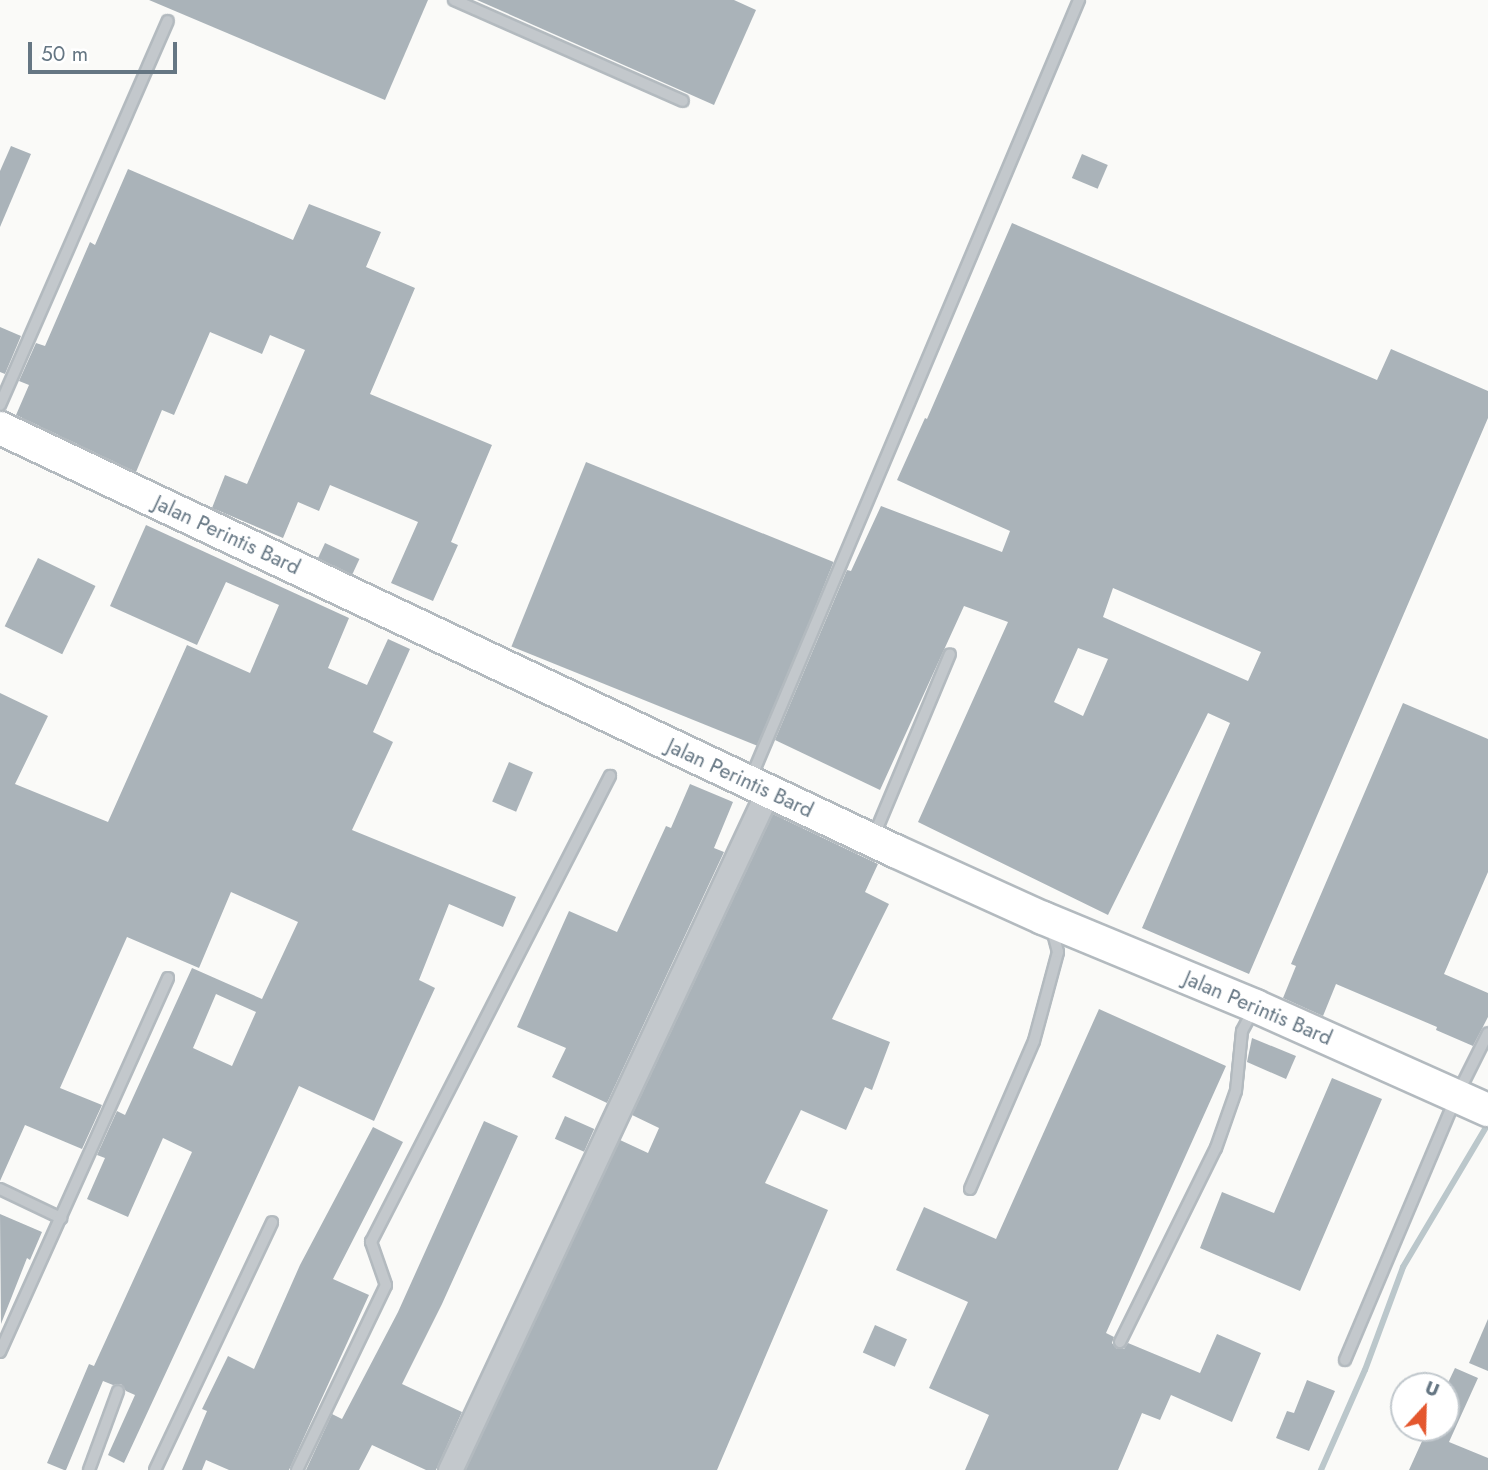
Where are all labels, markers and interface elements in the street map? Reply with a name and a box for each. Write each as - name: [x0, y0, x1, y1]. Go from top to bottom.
- scale bar: [32, 28, 180, 72]
- text: 50 m: [41, 39, 88, 69]
- street label: Jalan Perintis Bard: [150, 490, 304, 580]
- street label: Jalan Perintis Bard: [663, 733, 817, 823]
- street label: Jalan Perintis Bard: [1180, 965, 1336, 1051]
- north arrow: [1390, 1372, 1460, 1442]
- text: U: [1421, 1374, 1444, 1404]

